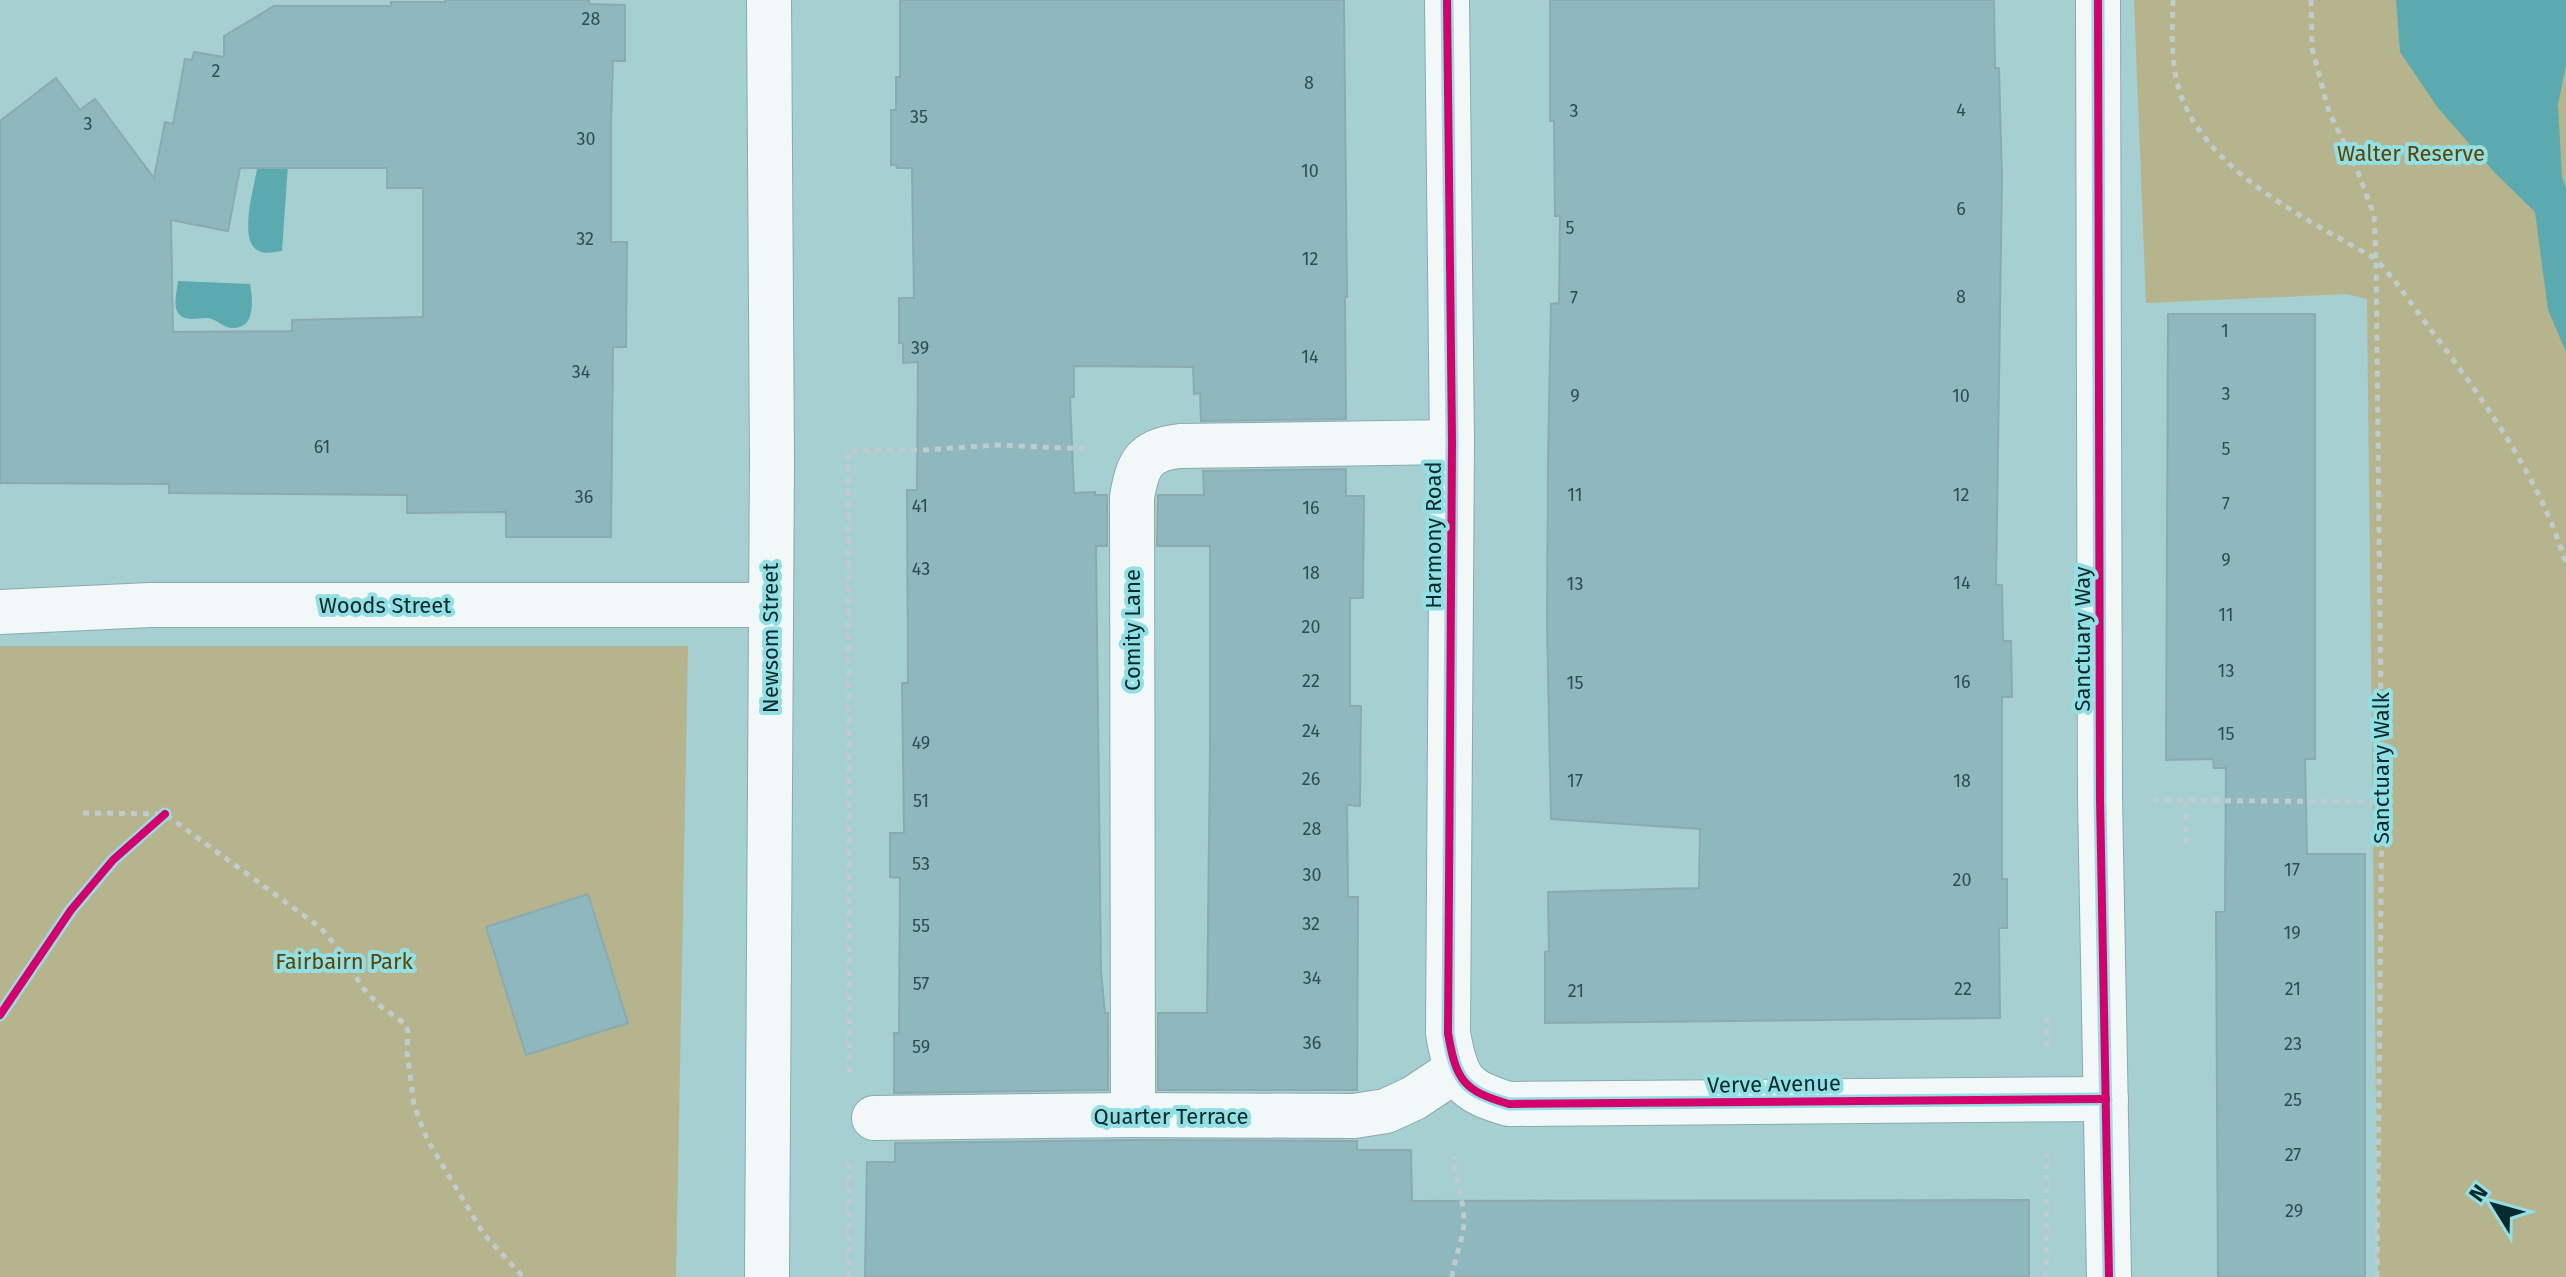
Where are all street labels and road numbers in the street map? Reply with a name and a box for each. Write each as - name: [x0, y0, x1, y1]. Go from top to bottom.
- street label: Harmony Road: [1420, 461, 1447, 609]
- street label: Newsom Street: [757, 563, 784, 713]
- street label: Sanctuary Way: [2069, 566, 2096, 712]
- street label: Comity Lane: [1119, 569, 1146, 691]
- street label: Woods Street: [319, 592, 451, 619]
- street label: Sanctuary Walk: [2368, 691, 2395, 844]
- street label: Verve Avenue: [1707, 1069, 1841, 1099]
- street label: Quarter Terrace: [1094, 1103, 1248, 1130]

